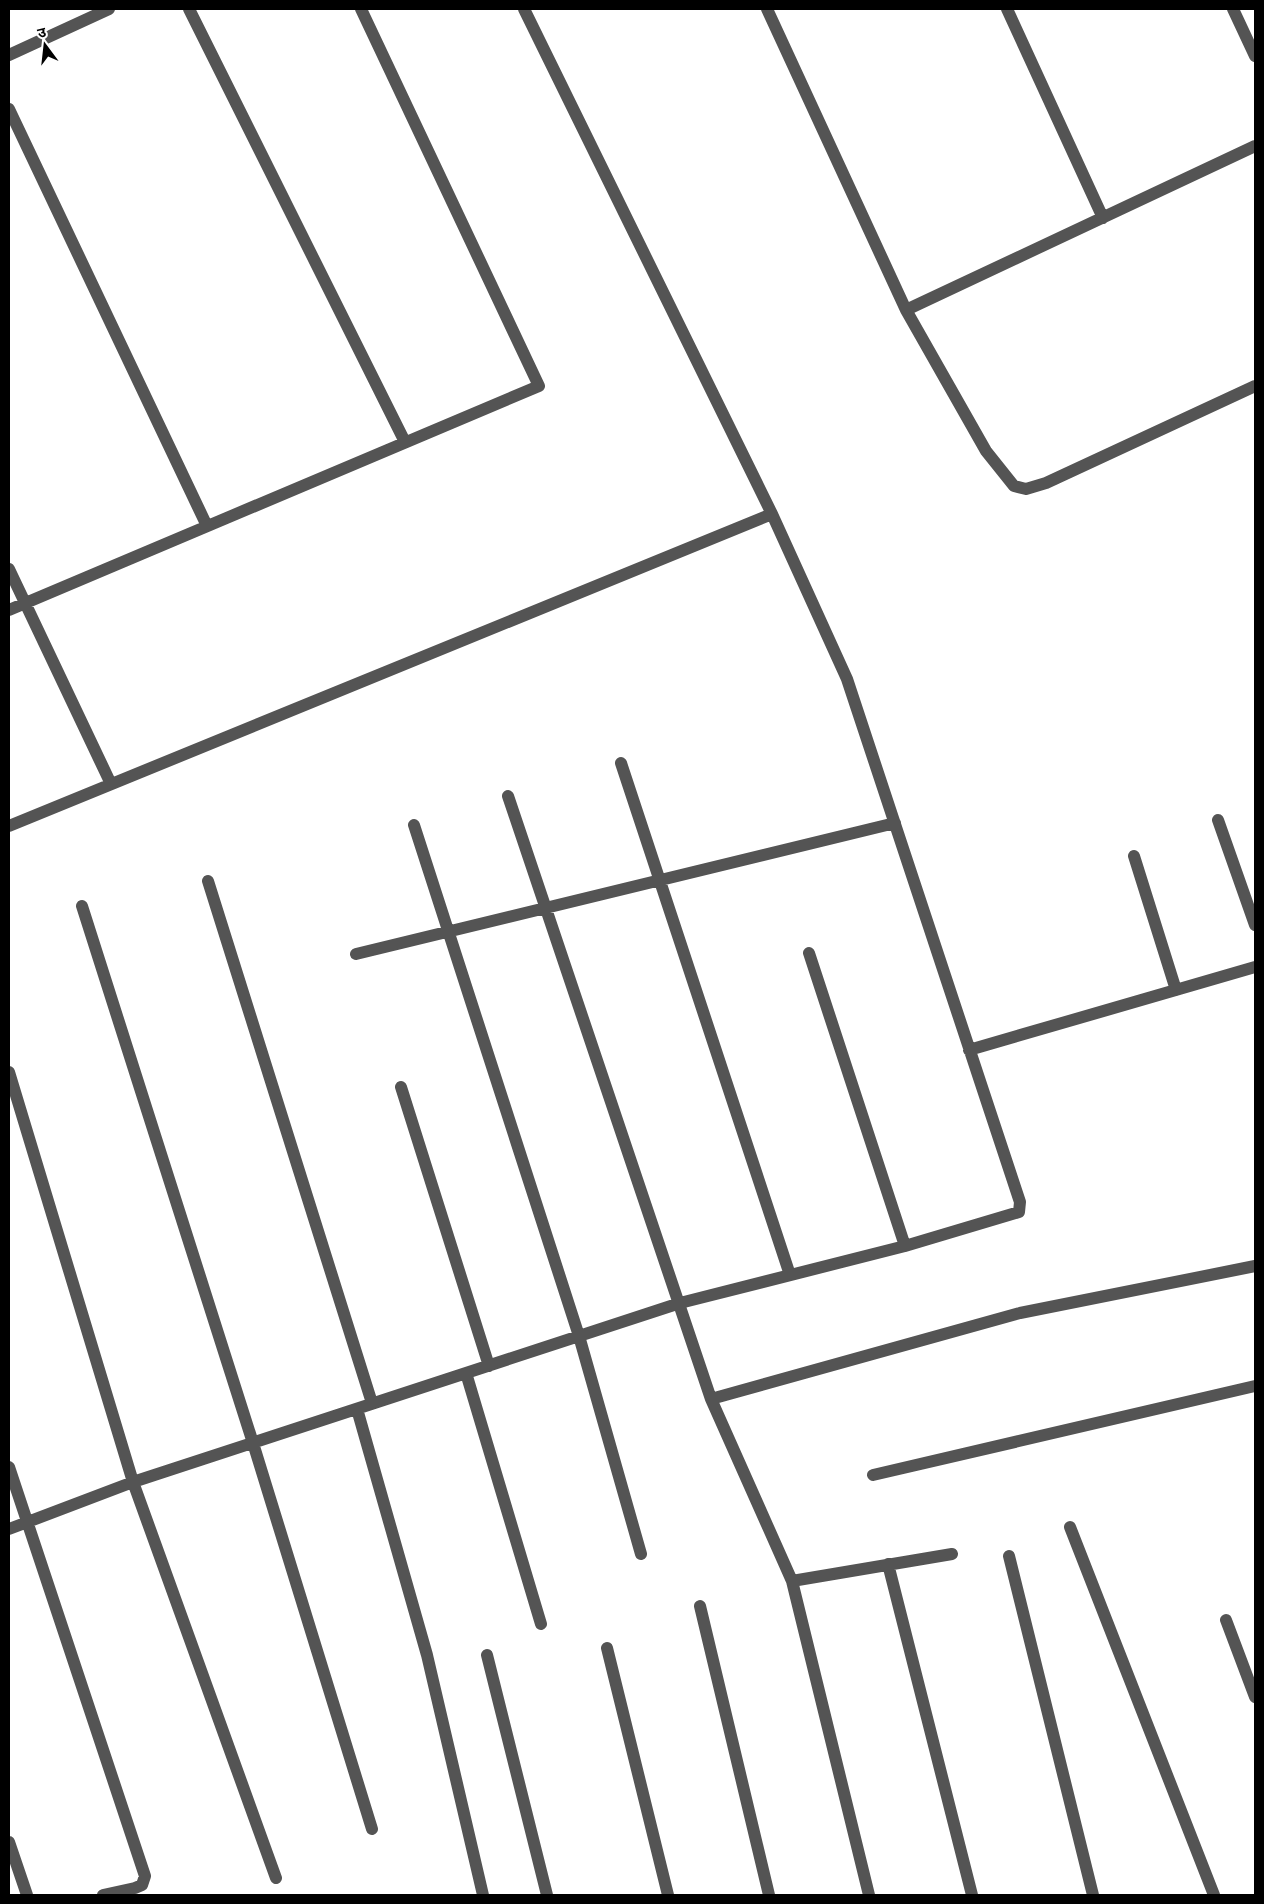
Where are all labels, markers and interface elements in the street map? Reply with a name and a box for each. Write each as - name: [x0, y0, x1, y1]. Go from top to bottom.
- north arrow: [20, 20, 70, 70]
- text: उ: [35, 21, 49, 43]

